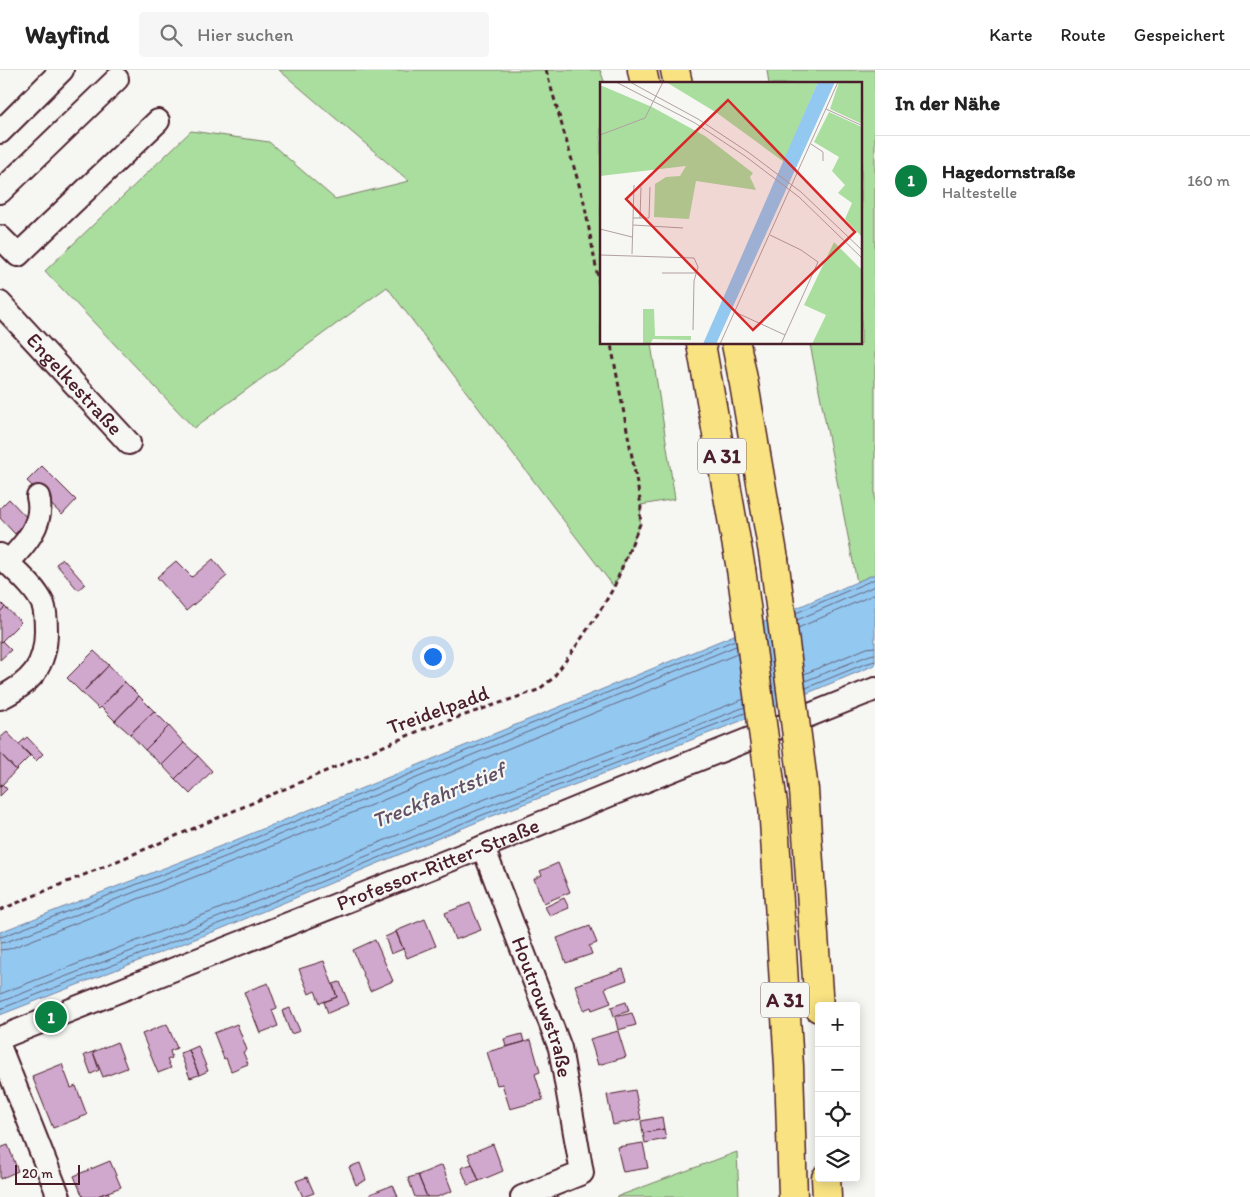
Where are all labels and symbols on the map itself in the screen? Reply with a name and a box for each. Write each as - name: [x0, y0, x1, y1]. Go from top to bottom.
- inset map: [600, 82, 862, 345]
- street label: Engelkestraße: [22, 327, 128, 440]
- road number: A 31: [698, 438, 746, 474]
- your location: [420, 644, 446, 670]
- street label: Treidelpadd: [384, 679, 492, 739]
- water label: Treckfahrtstief: [368, 755, 512, 834]
- street label: Professor-Ritter-Straße: [333, 812, 543, 916]
- street label: Houtrouwstraße: [506, 933, 578, 1079]
- road number: A 31: [761, 982, 809, 1018]
- pin: 1: [35, 998, 67, 1036]
- scale bar: [15, 1162, 80, 1185]

